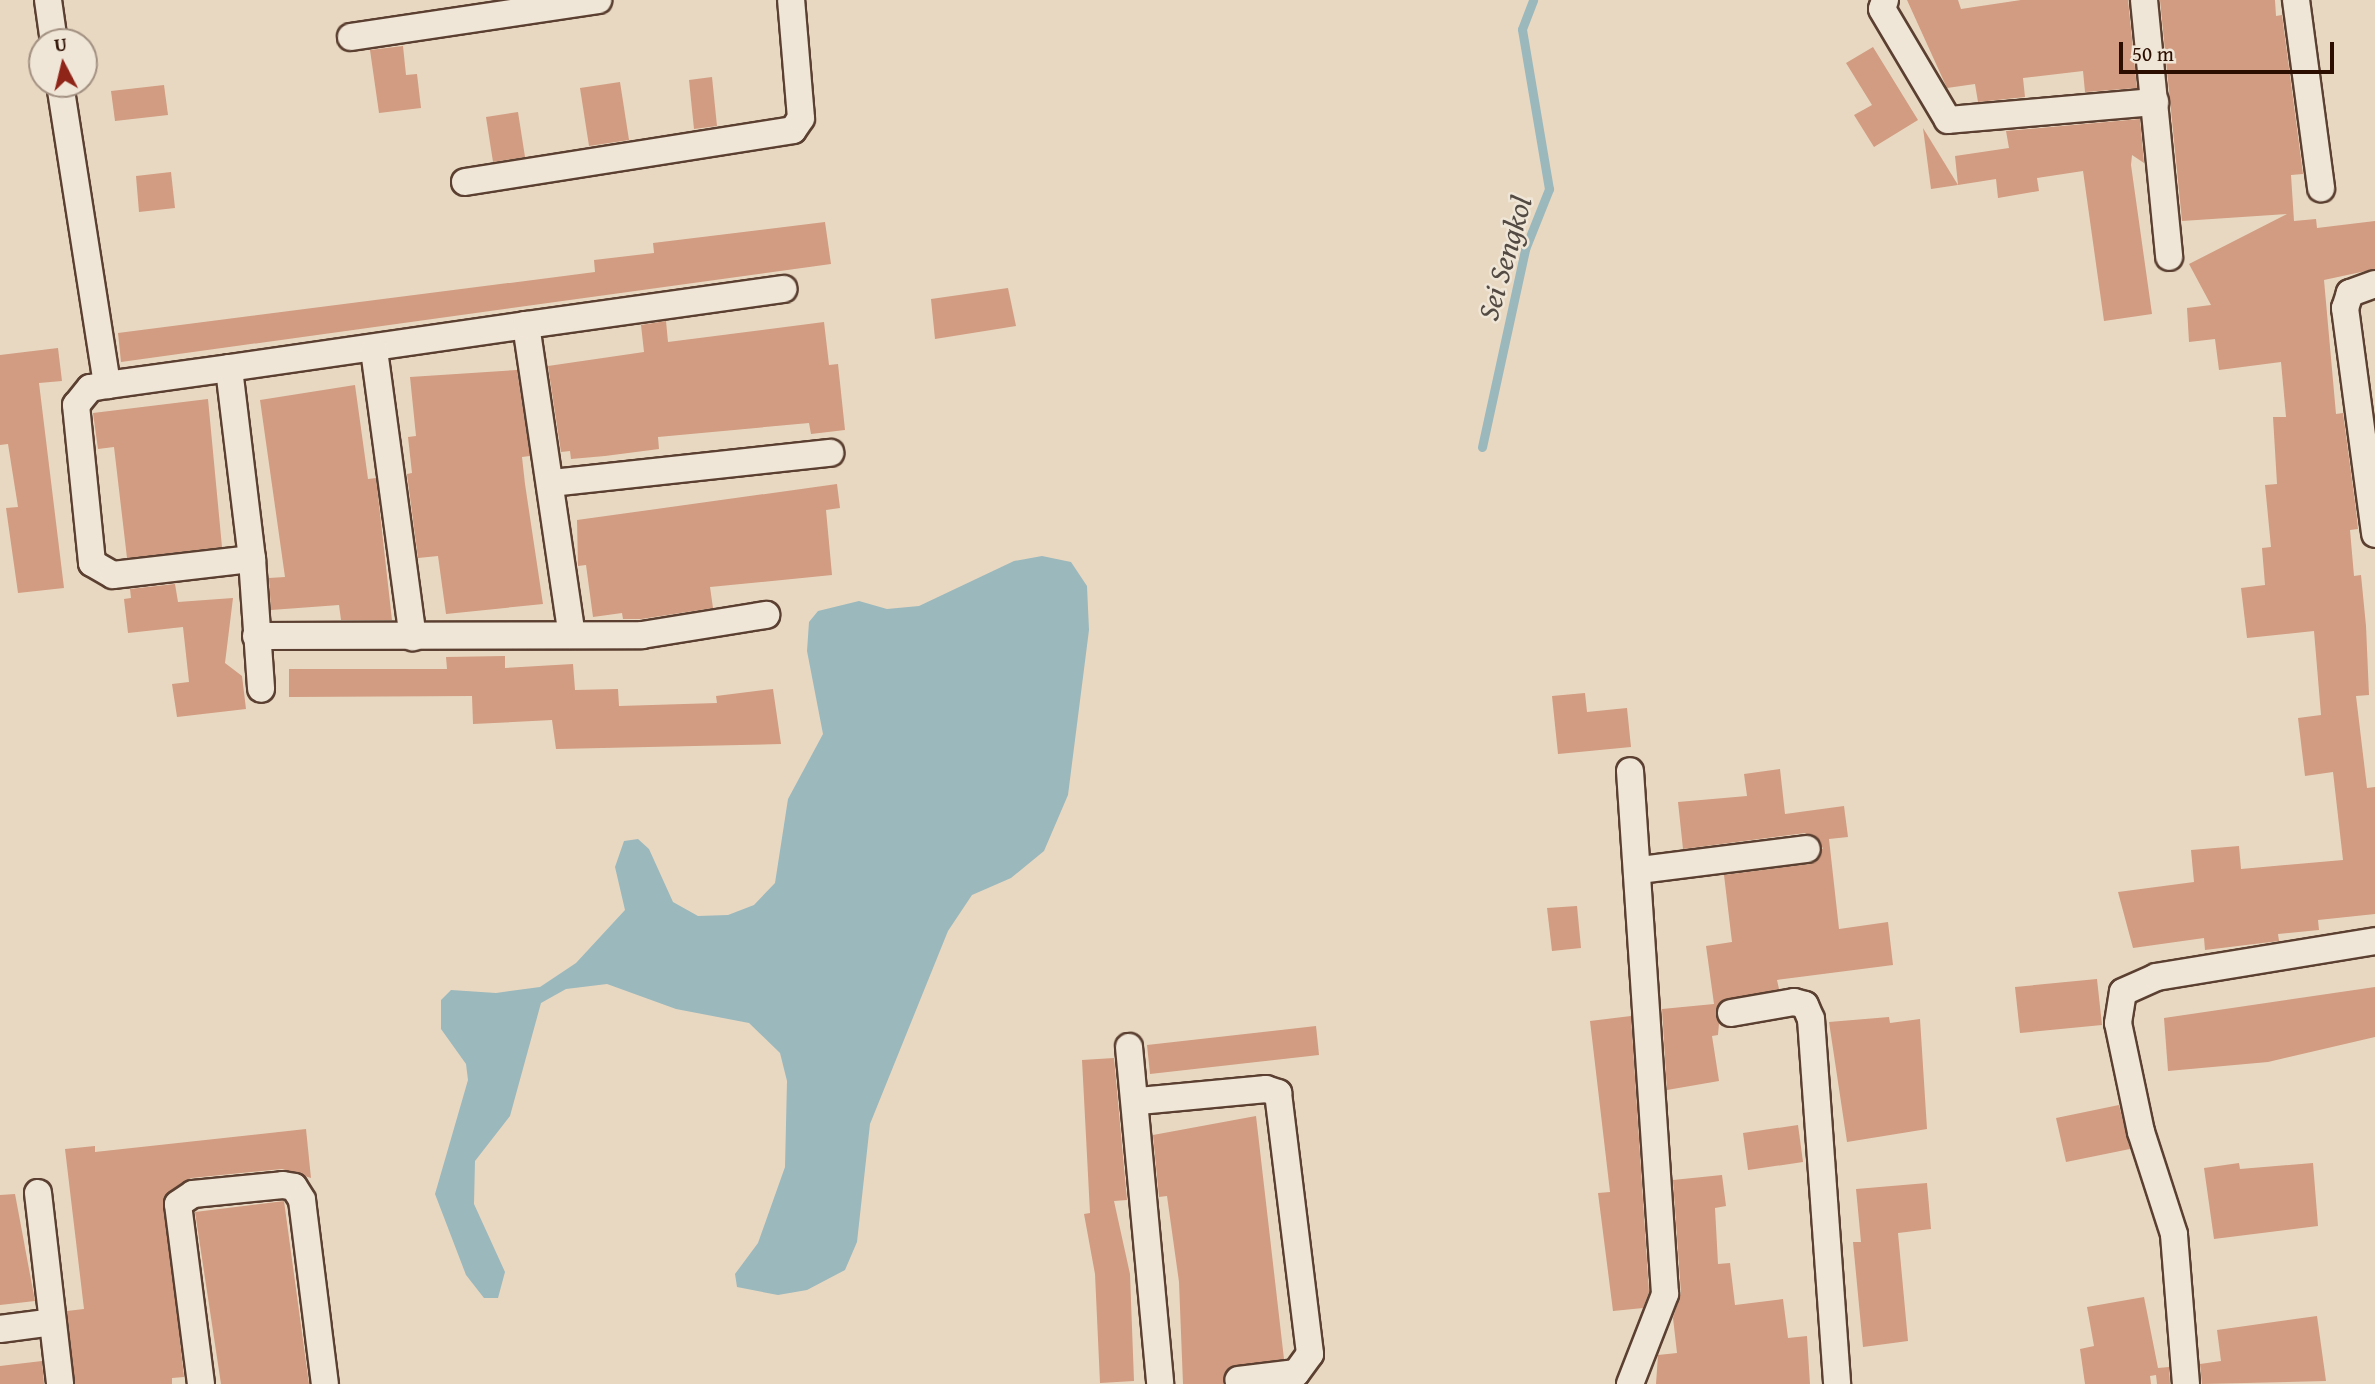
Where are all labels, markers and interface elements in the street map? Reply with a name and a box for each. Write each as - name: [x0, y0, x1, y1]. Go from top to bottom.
- north arrow: [28, 28, 98, 98]
- scale bar: [2123, 28, 2338, 72]
- text: U: [53, 29, 69, 59]
- text: 50 m: [2132, 38, 2174, 69]
- water label: Sei Sengkol: [1469, 192, 1539, 324]

